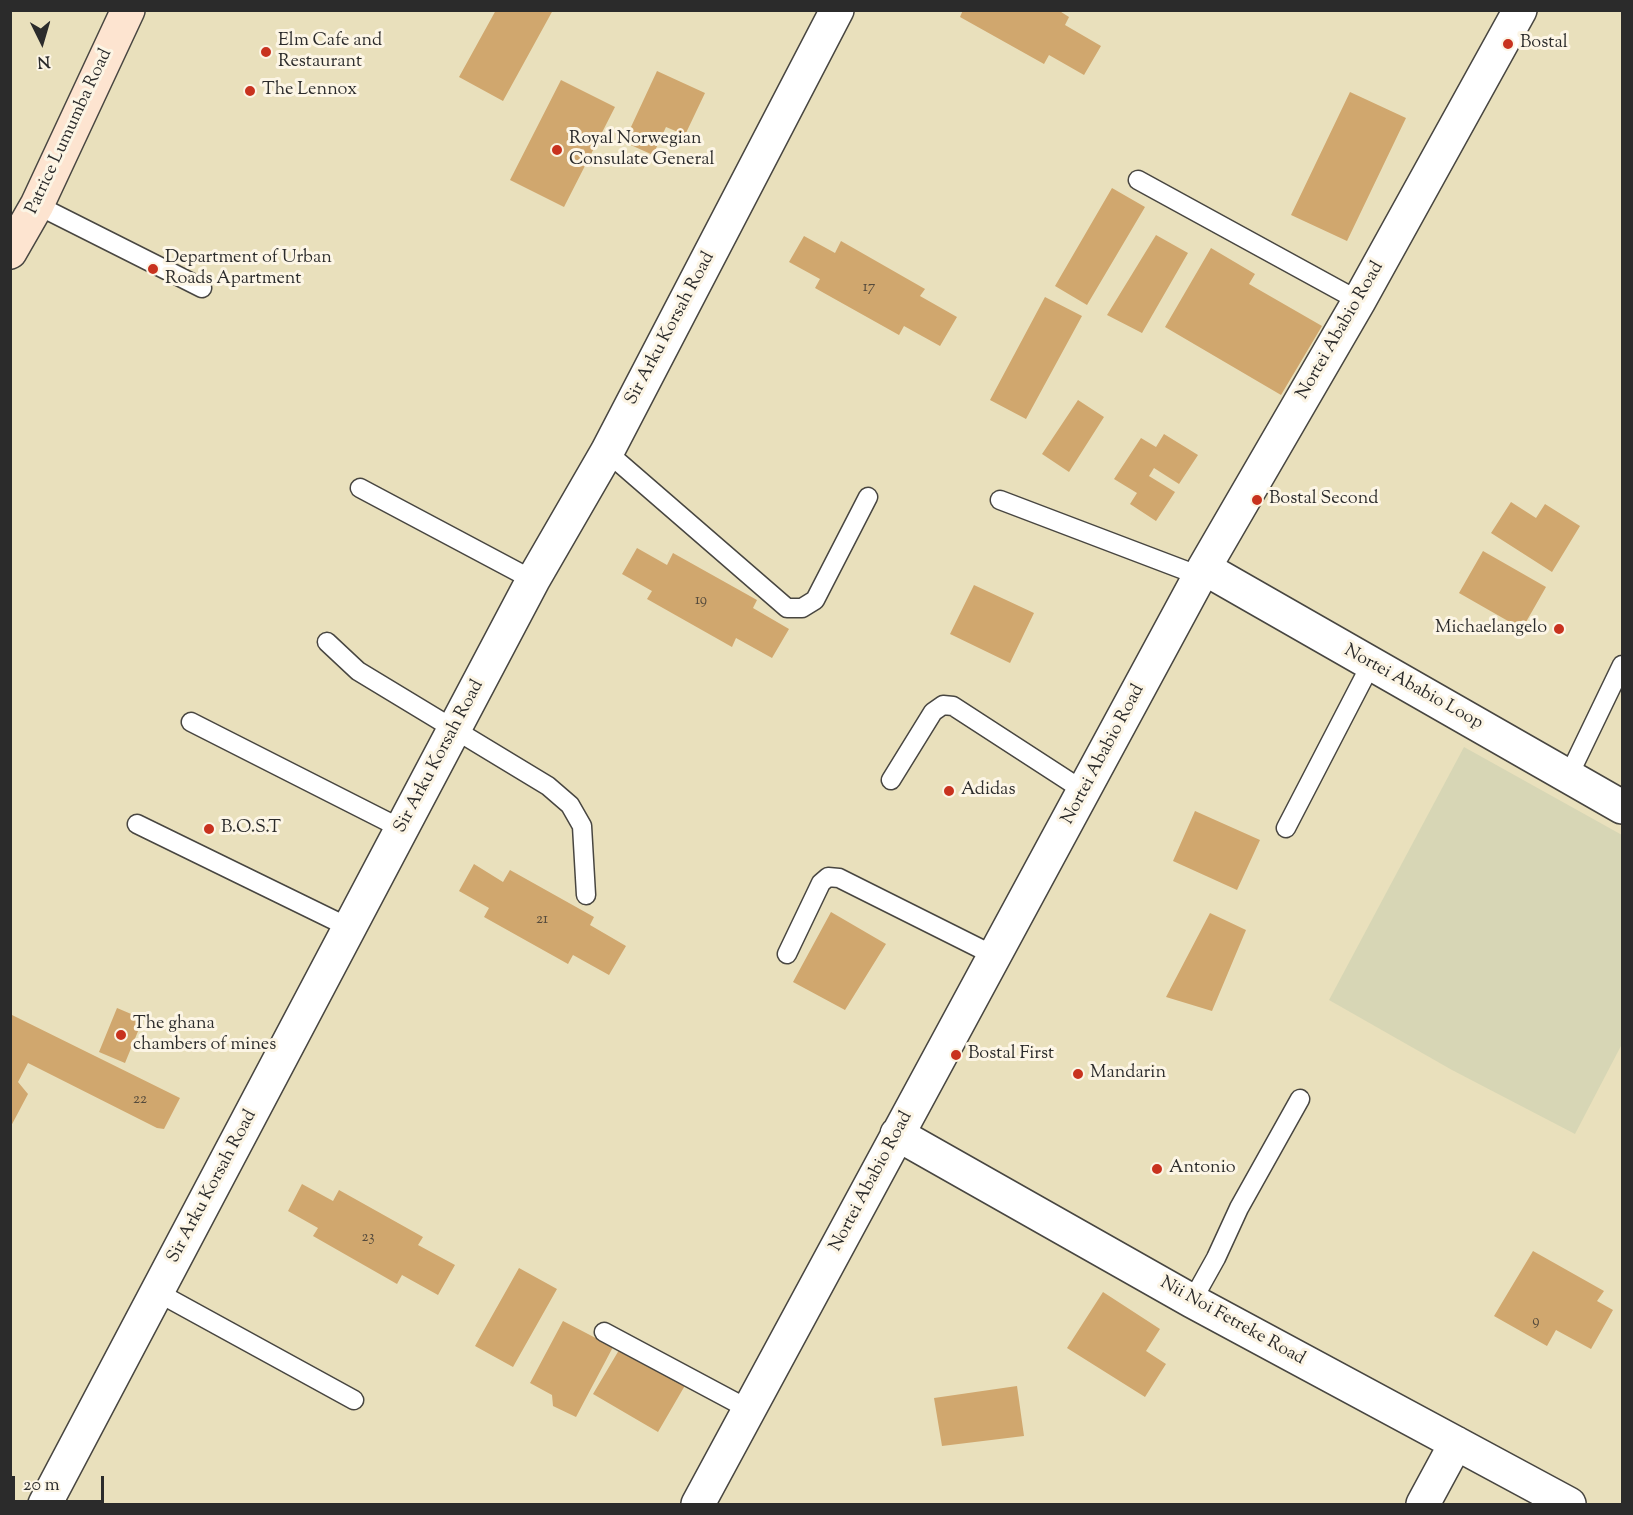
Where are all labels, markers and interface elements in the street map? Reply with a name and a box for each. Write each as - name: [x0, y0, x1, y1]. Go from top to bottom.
- north arrow: [12, 12, 72, 72]
- place label: Elm Cafe and Restaurant: [278, 31, 382, 74]
- place label: Bostal: [1520, 33, 1568, 55]
- marker: Bostal: [1501, 37, 1515, 51]
- marker: Elm Cafe and Restaurant: [259, 45, 273, 59]
- street label: Patrice Lumumba Road: [22, 46, 118, 218]
- text: N: [36, 48, 51, 72]
- place label: The Lennox: [262, 80, 357, 102]
- marker: The Lennox: [243, 84, 257, 98]
- place label: Royal Norwegian Consulate General: [569, 129, 714, 172]
- marker: Royal Norwegian Consulate General: [550, 143, 564, 157]
- place label: Department of Urban Roads Apartment: [165, 248, 332, 290]
- street label: Sir Arku Korsah Road: [622, 249, 720, 409]
- street label: Nortei Ababio Road: [1293, 258, 1389, 404]
- marker: Department of Urban Roads Apartment: [146, 262, 160, 276]
- house number: 17: [863, 279, 875, 297]
- place label: Bostal Second: [1269, 489, 1378, 511]
- marker: Bostal Second: [1250, 493, 1264, 507]
- house number: 19: [695, 592, 707, 610]
- place label: Michaelangelo: [1435, 618, 1547, 640]
- marker: Michaelangelo: [1552, 622, 1566, 636]
- street label: Nortei Ababio Loop: [1340, 641, 1486, 735]
- street label: Sir Arku Korsah Road: [391, 677, 489, 837]
- street label: Nortei Ababio Road: [1058, 681, 1150, 829]
- place label: Adidas: [961, 780, 1015, 802]
- marker: Adidas: [942, 784, 956, 798]
- place label: B.O.S.T: [221, 818, 281, 840]
- marker: B.O.S.T: [202, 822, 216, 836]
- house number: 21: [536, 911, 548, 929]
- place label: The ghana chambers of mines: [133, 1014, 276, 1056]
- marker: The ghana chambers of mines: [114, 1028, 128, 1042]
- place label: Bostal First: [968, 1044, 1054, 1066]
- marker: Bostal First: [949, 1048, 963, 1062]
- place label: Mandarin: [1090, 1063, 1166, 1085]
- marker: Mandarin: [1071, 1067, 1085, 1081]
- house number: 22: [133, 1091, 147, 1109]
- street label: Sir Arku Korsah Road: [164, 1107, 262, 1267]
- street label: Nortei Ababio Road: [826, 1108, 918, 1256]
- place label: Antonio: [1169, 1158, 1236, 1180]
- marker: Antonio: [1150, 1162, 1164, 1176]
- house number: 23: [361, 1229, 375, 1247]
- street label: Nii Noi Fetreke Road: [1156, 1273, 1308, 1371]
- house number: 9: [1532, 1313, 1540, 1331]
- scale bar: [15, 1464, 106, 1502]
- text: 20 m: [23, 1473, 60, 1499]

